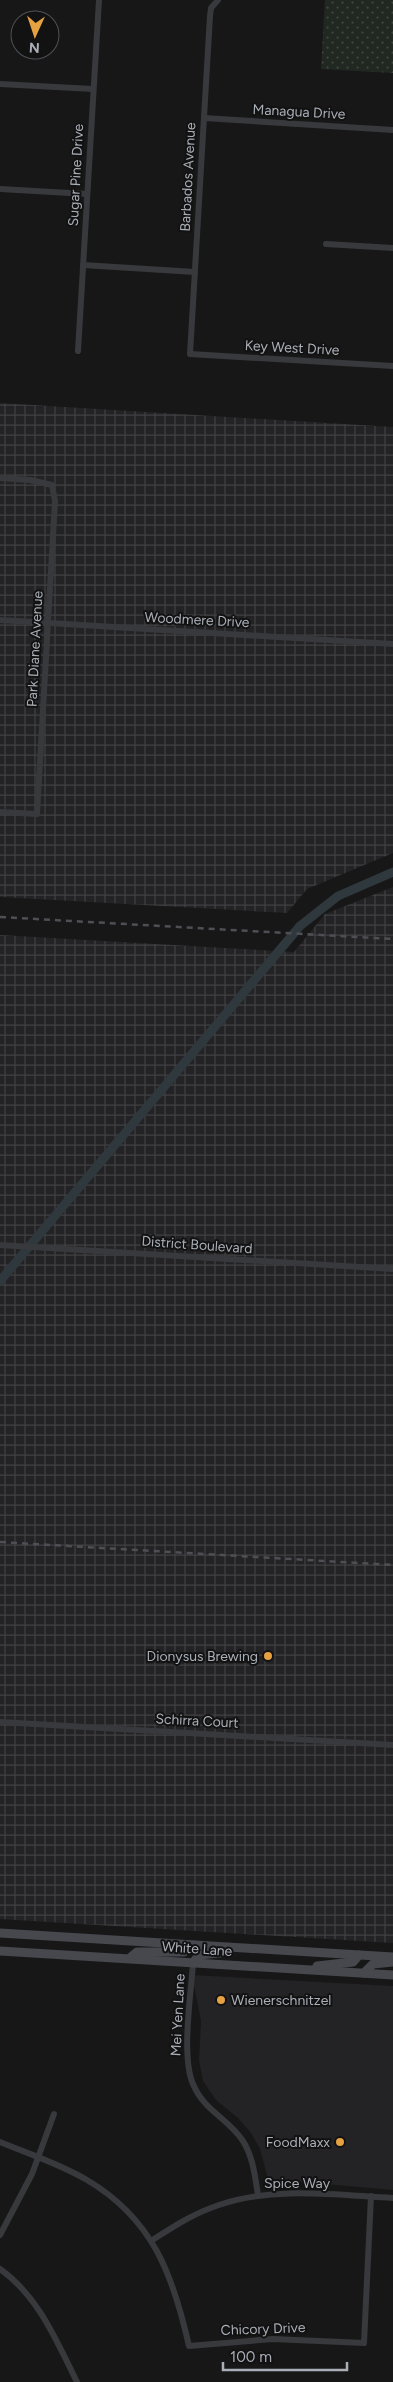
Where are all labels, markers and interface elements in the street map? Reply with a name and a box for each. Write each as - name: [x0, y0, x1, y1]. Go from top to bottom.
- north arrow: [10, 10, 60, 60]
- text: N: [28, 39, 40, 56]
- street label: Managua Drive: [252, 101, 346, 123]
- street label: Barbados Avenue: [177, 122, 199, 232]
- street label: Sugar Pine Drive: [65, 123, 87, 227]
- street label: Key West Drive: [244, 337, 340, 359]
- street label: Park Diane Avenue: [23, 590, 47, 708]
- street label: Woodmere Drive: [144, 609, 250, 631]
- street label: District Boulevard: [141, 1233, 253, 1257]
- place label: Dionysus Brewing: [147, 1648, 258, 1665]
- marker: Dionysus Brewing: [262, 1650, 274, 1662]
- street label: Schirra Court: [155, 1710, 239, 1732]
- street label: White Lane: [161, 1938, 233, 1960]
- street label: Mei Yen Lane: [167, 1973, 189, 2057]
- place label: Wienerschnitzel: [231, 1992, 331, 2009]
- marker: Wienerschnitzel: [215, 1994, 227, 2006]
- place label: FoodMaxx: [266, 2134, 330, 2151]
- marker: FoodMaxx: [334, 2136, 346, 2148]
- street label: Spice Way: [264, 2175, 331, 2192]
- street label: Chicory Drive: [220, 2319, 306, 2339]
- scale bar: [223, 2340, 347, 2372]
- text: 100 m: [230, 2348, 272, 2366]

